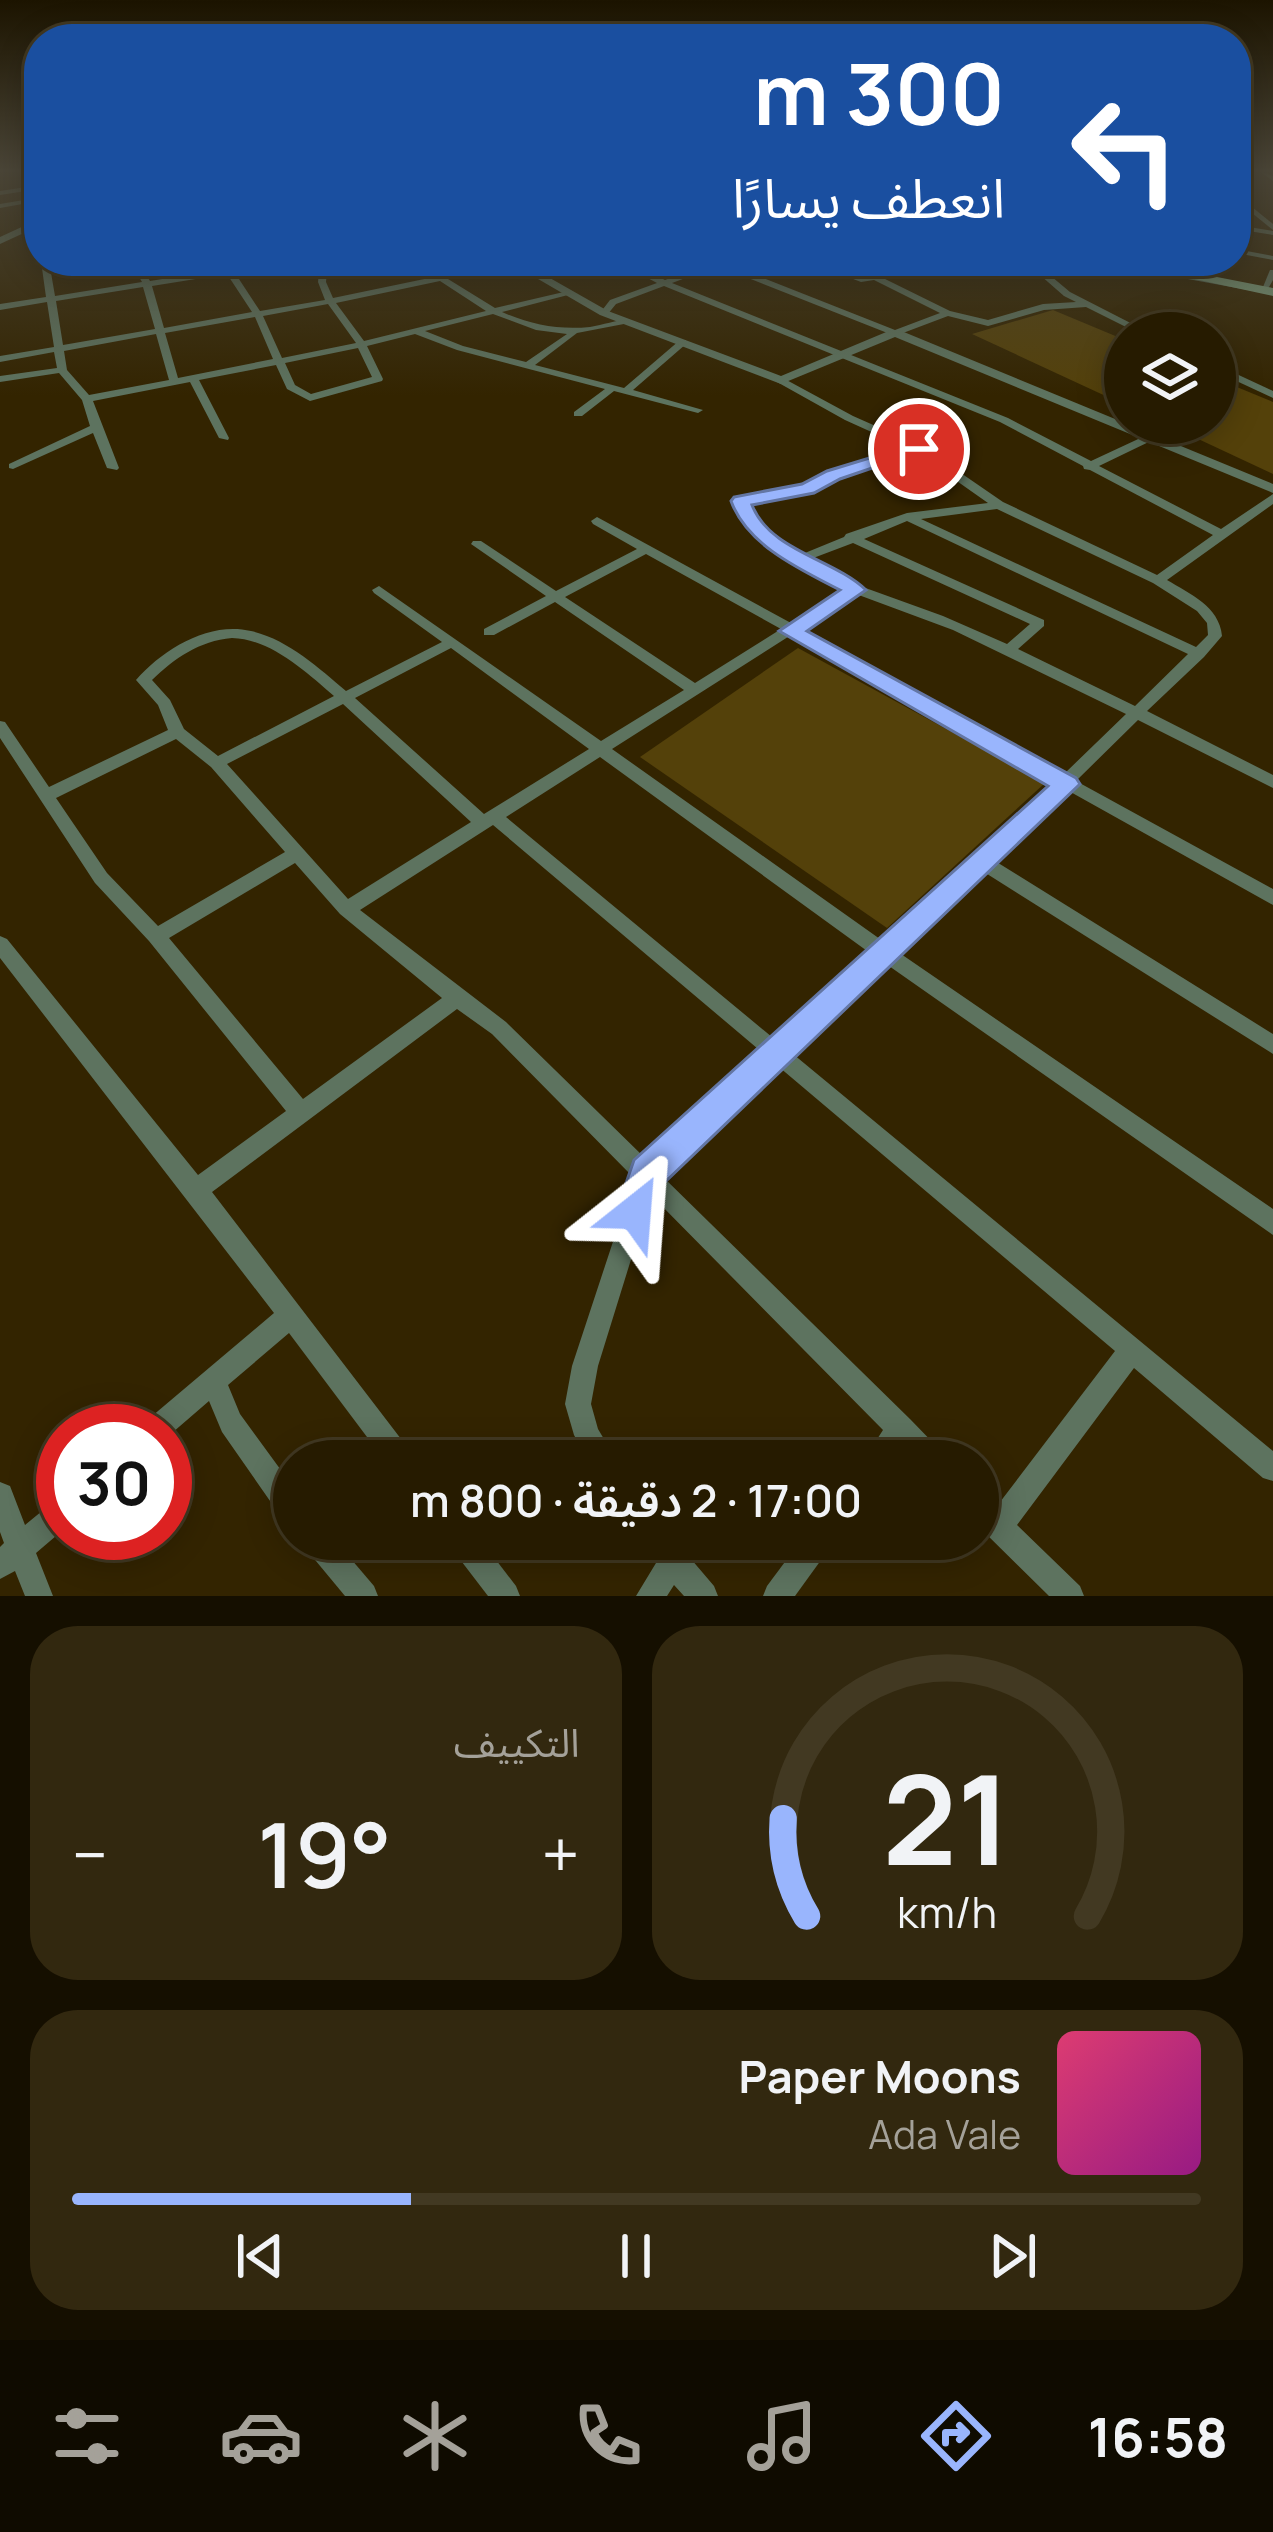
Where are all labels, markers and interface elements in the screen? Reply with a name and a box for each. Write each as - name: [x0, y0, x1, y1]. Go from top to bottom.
- text: 300 m: [753, 35, 1005, 150]
- icon: left: [1047, 72, 1203, 228]
- text: انعطف يسارًا: [732, 160, 1005, 234]
- map controls: [1104, 312, 1236, 444]
- button: layers: [1104, 312, 1236, 444]
- pin: [868, 398, 970, 500]
- icon: arrive: [886, 416, 952, 482]
- position arrow: [572, 1149, 698, 1275]
- speed limit sign: 30: [36, 1404, 192, 1560]
- text: 17:00 · 2 دقيقة · 800 m: [410, 1469, 862, 1531]
- text: التكييف: [454, 1715, 580, 1769]
- text: 21: [883, 1732, 1012, 1902]
- text: 19°: [257, 1792, 392, 1915]
- text: −: [72, 1809, 108, 1899]
- text: +: [541, 1809, 580, 1899]
- text: km/h: [897, 1882, 997, 1941]
- text: Paper Moons: [739, 2045, 1021, 2107]
- text: Ada Vale: [868, 2107, 1021, 2161]
- icon: previous: [227, 2223, 293, 2289]
- icon: pause: [603, 2223, 669, 2289]
- icon: next: [980, 2223, 1046, 2289]
- icon: filters: [45, 2394, 129, 2478]
- icon: car: [219, 2394, 303, 2478]
- icon: climate: [393, 2394, 477, 2478]
- icon: phone: [566, 2394, 650, 2478]
- icon: music: [740, 2394, 824, 2478]
- icon: directions: [914, 2394, 998, 2478]
- text: 16:58: [1088, 2399, 1228, 2473]

